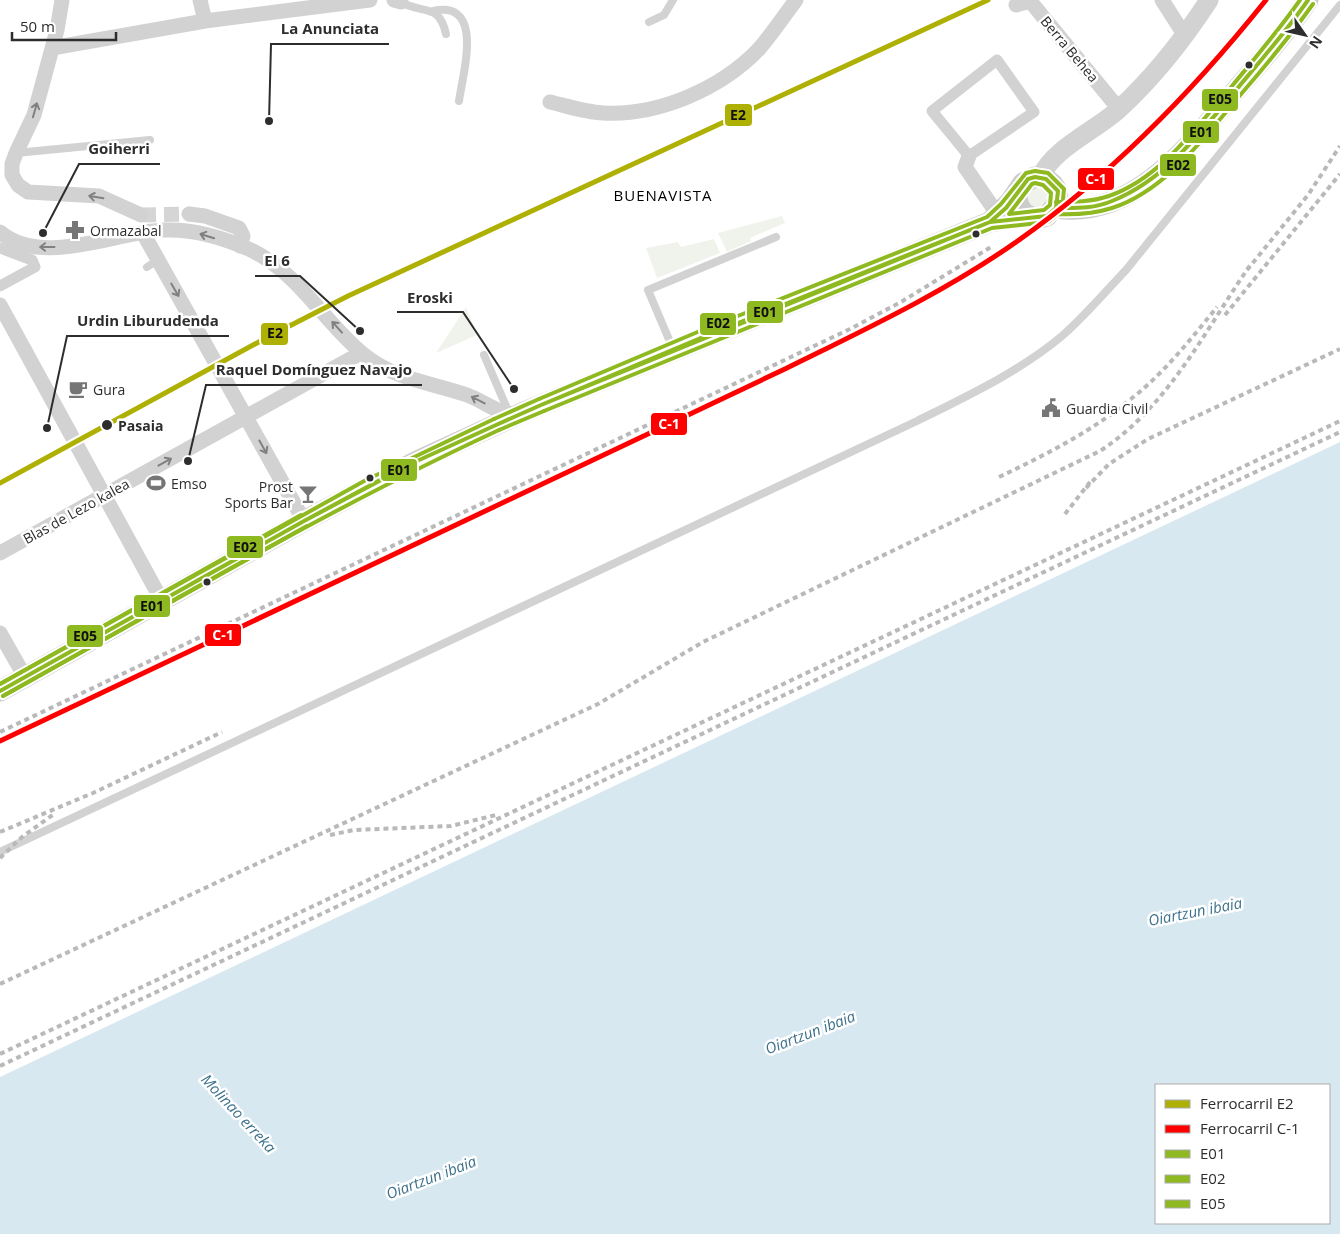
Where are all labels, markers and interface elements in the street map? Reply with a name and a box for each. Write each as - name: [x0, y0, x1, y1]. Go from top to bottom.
- scale bar: [12, 10, 116, 42]
- north arrow: [1280, 10, 1330, 60]
- street label: Berra Behea: [1037, 12, 1103, 86]
- callout: La Anunciata: [271, 14, 389, 44]
- text: 50 m: [20, 16, 55, 36]
- text: La Anunciata: [281, 18, 379, 38]
- text: N: [1305, 33, 1327, 53]
- unlabelled marker: [1244, 60, 1254, 70]
- line badge: E05: [1201, 88, 1239, 112]
- text: E05: [1208, 89, 1232, 108]
- one-way arrow: [31, 102, 41, 118]
- line badge: E2: [724, 103, 753, 127]
- text: E2: [730, 105, 746, 124]
- line badge: E01: [1182, 120, 1220, 144]
- text: E01: [1189, 122, 1213, 141]
- callout: Goiherri: [79, 134, 160, 164]
- text: Goiherri: [88, 138, 150, 158]
- line badge: E02: [1159, 153, 1197, 177]
- text: E02: [1166, 155, 1190, 174]
- line badge: C-1: [1077, 167, 1115, 191]
- text: C-1: [1085, 169, 1107, 188]
- district label: BUENAVISTA: [614, 185, 712, 205]
- one-way arrow: [89, 192, 105, 202]
- pharmacy icon: Ormazabal: [64, 219, 86, 241]
- place label: Ormazabal: [90, 221, 162, 240]
- unlabelled marker: [971, 229, 981, 239]
- one-way arrow: [199, 230, 215, 240]
- one-way arrow: [39, 242, 56, 252]
- callout: El 6: [255, 246, 300, 276]
- text: El 6: [264, 250, 290, 270]
- callout: Eroski: [397, 282, 463, 312]
- one-way arrow: [171, 283, 181, 297]
- text: Eroski: [407, 287, 453, 307]
- line badge: E01: [746, 300, 784, 324]
- text: E01: [753, 302, 777, 321]
- callout: Urdin Liburudenda: [67, 306, 229, 336]
- text: Urdin Liburudenda: [77, 310, 219, 330]
- line badge: E02: [699, 312, 737, 336]
- text: E02: [706, 313, 730, 332]
- one-way arrow: [332, 321, 343, 334]
- line badge: E2: [260, 322, 289, 346]
- text: E2: [267, 323, 283, 342]
- callout: Raquel Domínguez Navajo: [206, 355, 422, 385]
- text: Raquel Domínguez Navajo: [216, 359, 412, 379]
- cafe icon: Gura: [67, 378, 89, 400]
- place label: Gura: [93, 380, 125, 399]
- one-way arrow: [471, 395, 486, 405]
- public building icon: Guardia Civil: [1040, 397, 1062, 419]
- place label: Guardia Civil: [1066, 399, 1148, 418]
- line badge: C-1: [650, 412, 688, 436]
- text: C-1: [658, 414, 680, 433]
- place label: Pasaia: [118, 416, 163, 435]
- marker: Pasaia: [100, 418, 114, 432]
- one-way arrow: [258, 440, 268, 455]
- one-way arrow: [157, 456, 172, 466]
- line badge: E01: [380, 458, 418, 482]
- text: E01: [387, 460, 411, 479]
- sports icon: Emso: [145, 472, 167, 494]
- unlabelled marker: [365, 473, 375, 483]
- street label: Blas de Lezo kalea: [19, 474, 133, 548]
- place label: Emso: [171, 474, 207, 493]
- place label: Prost Sports Bar: [225, 477, 293, 512]
- bar icon: Prost Sports Bar: [297, 483, 319, 505]
- line badge: E02: [226, 535, 264, 559]
- text: E02: [233, 537, 257, 556]
- unlabelled marker: [202, 577, 212, 587]
- line badge: E01: [133, 594, 171, 618]
- text: E01: [140, 596, 164, 615]
- line badge: C-1: [204, 623, 242, 647]
- line badge: E05: [66, 624, 104, 648]
- text: C-1: [212, 625, 234, 644]
- text: E05: [73, 626, 97, 645]
- water label: Oiartzun ibaia: [1146, 892, 1244, 930]
- water label: Oiartzun ibaia: [762, 1005, 858, 1058]
- water label: Molinao erreka: [197, 1069, 281, 1157]
- legend: [1155, 1084, 1330, 1224]
- text: Ferrocarril E2: [1200, 1093, 1294, 1113]
- text: Ferrocarril C-1: [1200, 1118, 1300, 1138]
- text: E01: [1200, 1143, 1226, 1163]
- water label: Oiartzun ibaia: [383, 1150, 479, 1203]
- text: E02: [1200, 1168, 1226, 1188]
- text: E05: [1200, 1193, 1226, 1213]

